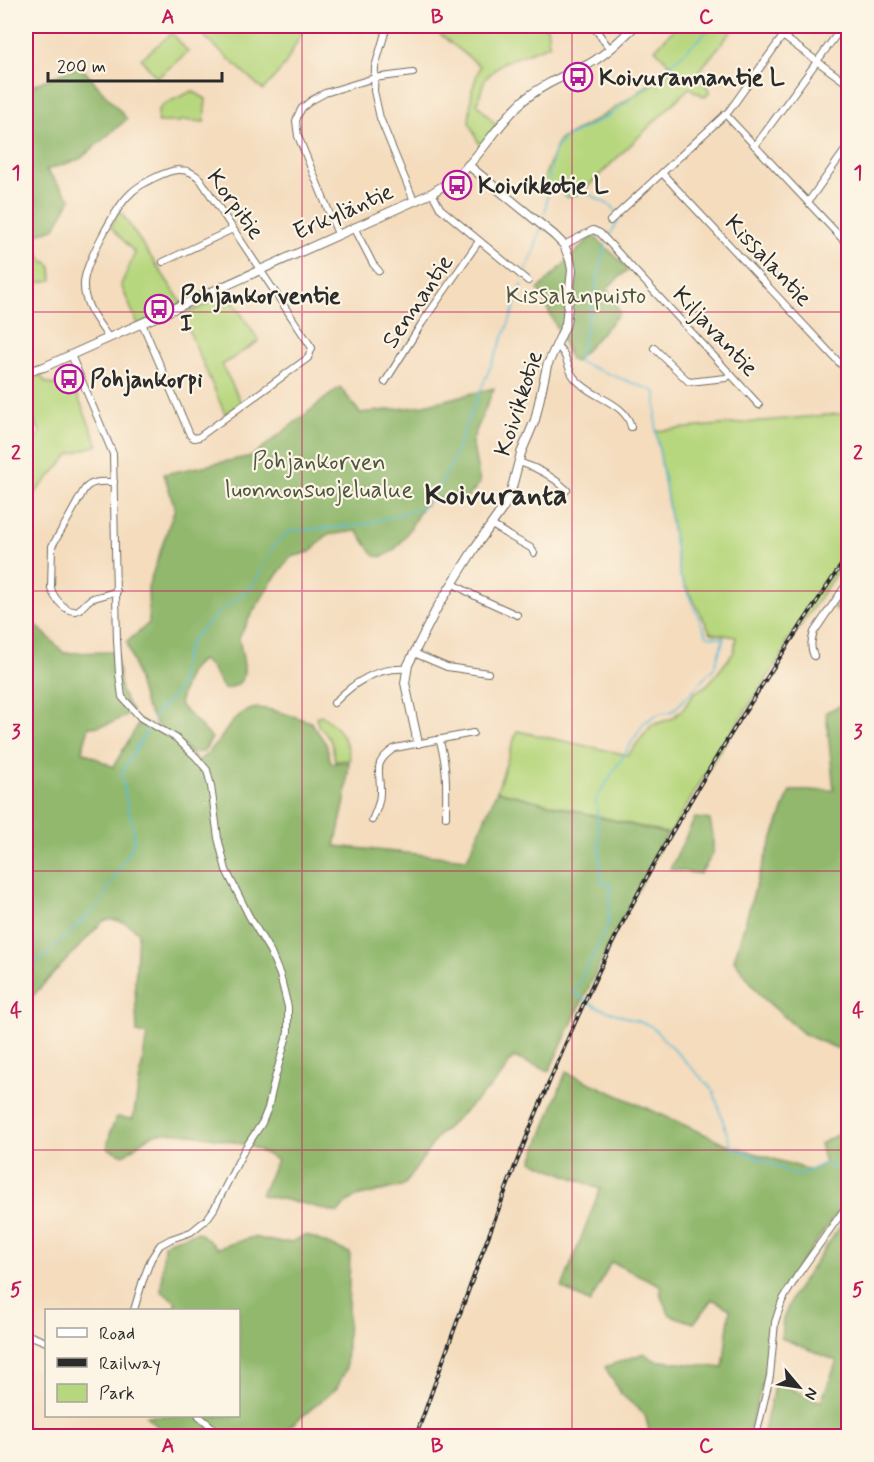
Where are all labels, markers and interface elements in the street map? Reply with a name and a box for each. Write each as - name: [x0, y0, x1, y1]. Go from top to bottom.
- text: A: [161, 4, 175, 31]
- text: B: [431, 4, 444, 31]
- text: C: [699, 4, 714, 31]
- scale bar: [48, 45, 222, 83]
- text: 200 m: [57, 55, 106, 79]
- bus stop icon: Koivurannantie L: [562, 61, 594, 93]
- place label: Koivurannantie L: [599, 63, 786, 94]
- text: 1: [12, 160, 20, 187]
- text: 1: [854, 160, 862, 187]
- street label: Korpitie: [199, 164, 271, 246]
- bus stop icon: Koivikkotie L: [441, 169, 473, 201]
- place label: Koivikkotie L: [478, 171, 610, 202]
- street label: Erkyläntie: [289, 176, 399, 248]
- street label: Kissalantie: [717, 208, 819, 314]
- street label: Sennantie: [375, 249, 461, 355]
- street label: Kiljavantie: [665, 280, 765, 384]
- place label: Pohjankorventie I: [180, 281, 341, 340]
- park label: Kissalanpuisto: [506, 281, 646, 312]
- bus stop icon: Pohjankorventie I: [143, 293, 175, 325]
- street label: Koivikkotie: [488, 347, 551, 460]
- bus stop icon: Pohjankorpi: [53, 363, 85, 395]
- place label: Pohjankorpi: [90, 365, 203, 397]
- text: 2: [11, 440, 21, 467]
- text: 2: [853, 440, 863, 467]
- park label: Pohjankorven luonnonsuojelualue: [225, 447, 413, 506]
- district label: Koivuranta: [425, 476, 567, 515]
- text: 3: [11, 719, 21, 746]
- text: 3: [853, 719, 863, 746]
- text: 4: [10, 998, 22, 1025]
- text: 4: [852, 998, 864, 1025]
- text: 5: [10, 1277, 22, 1304]
- text: 5: [852, 1277, 864, 1304]
- legend: [45, 1309, 240, 1417]
- text: Road: [99, 1322, 135, 1346]
- text: Railway: [99, 1352, 161, 1376]
- north arrow: [769, 1357, 829, 1417]
- text: Park: [99, 1382, 135, 1406]
- text: N: [799, 1384, 823, 1403]
- text: A: [161, 1433, 175, 1460]
- text: B: [431, 1433, 444, 1460]
- text: C: [699, 1433, 714, 1460]

